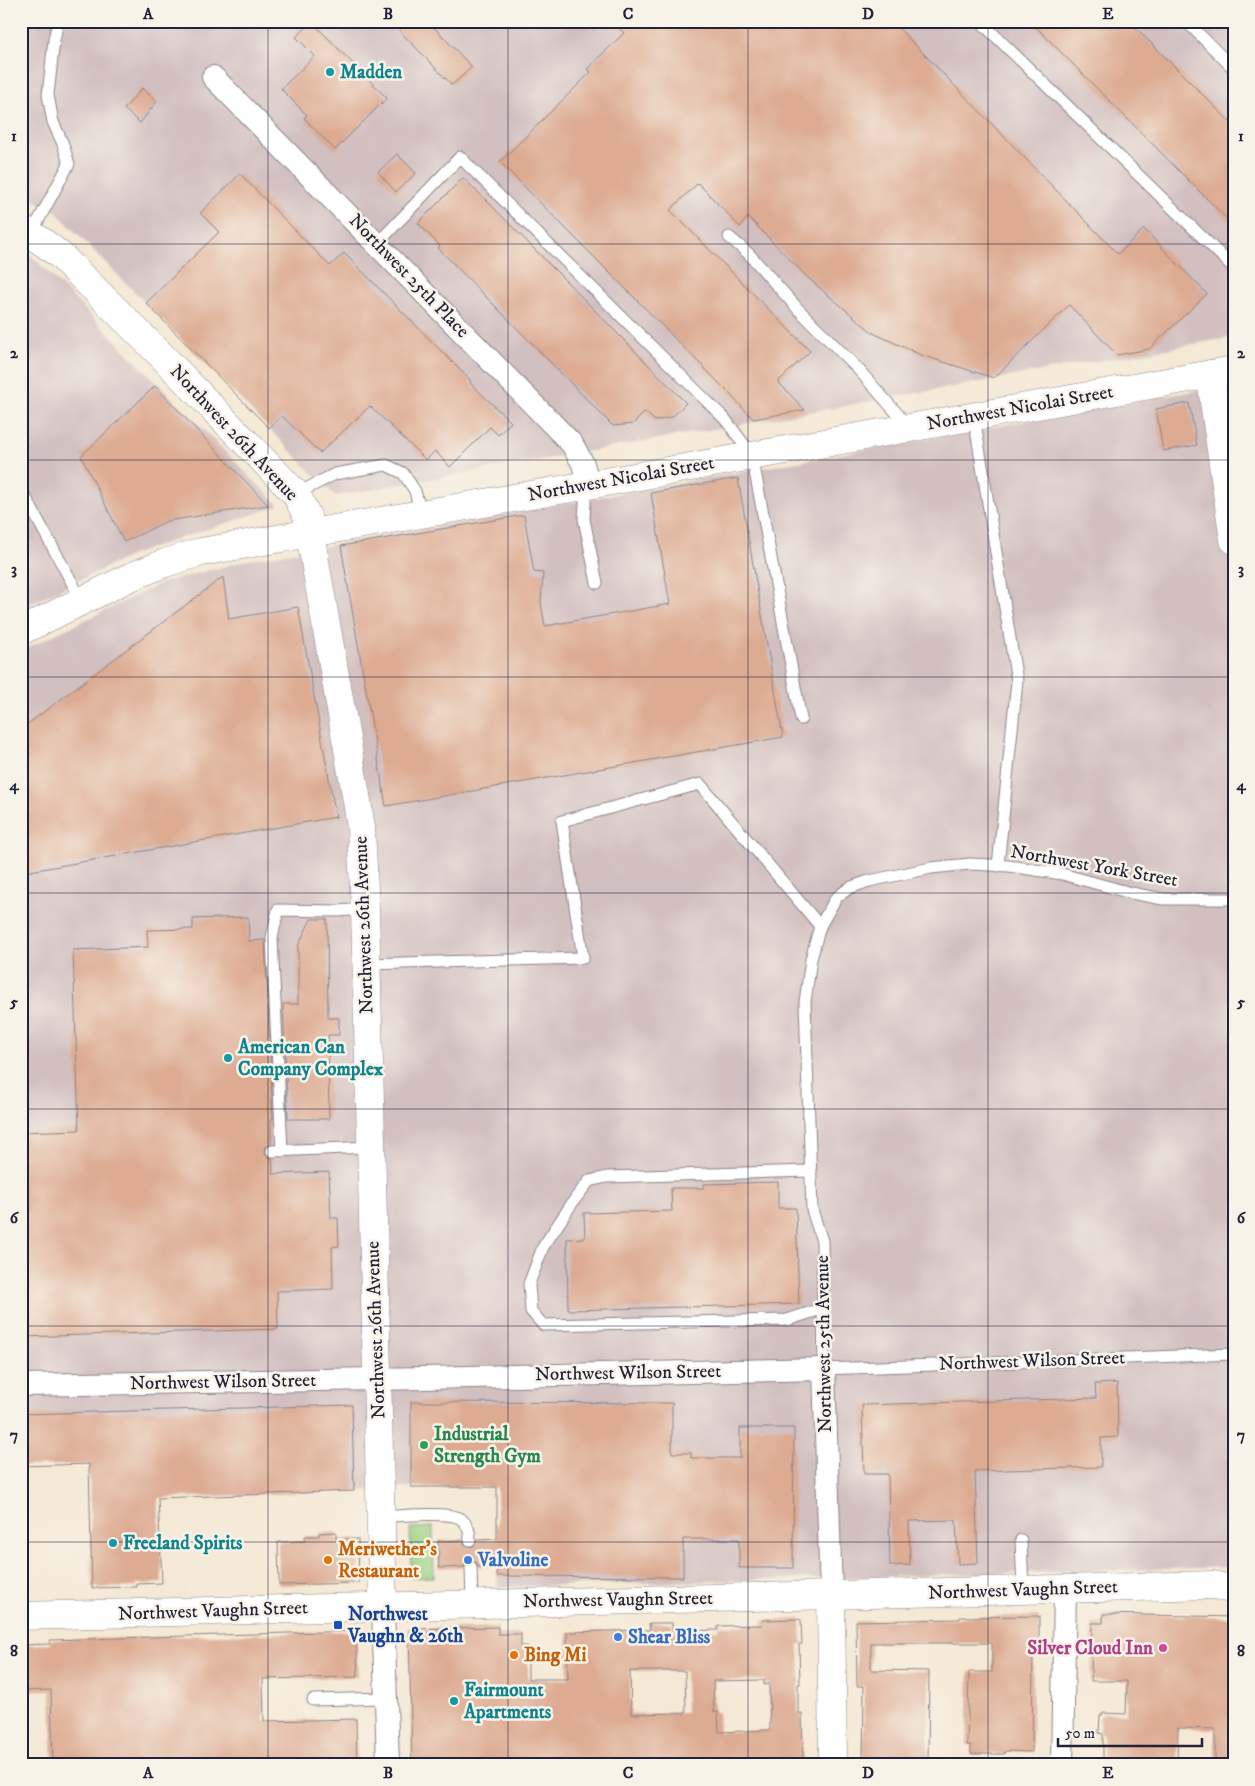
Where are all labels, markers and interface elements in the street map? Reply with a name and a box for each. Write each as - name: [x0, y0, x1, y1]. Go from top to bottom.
- text: A: [142, 4, 154, 24]
- text: B: [383, 4, 393, 24]
- text: C: [623, 4, 633, 24]
- text: D: [862, 4, 874, 24]
- text: E: [1102, 4, 1114, 24]
- place label: Madden: [340, 61, 403, 84]
- marker: Madden: [324, 66, 336, 78]
- text: 1: [11, 126, 17, 146]
- text: 1: [1238, 126, 1244, 146]
- street label: Northwest 25th Place: [344, 209, 474, 343]
- text: 2: [10, 343, 19, 363]
- text: 2: [1237, 343, 1246, 363]
- street label: Northwest 26th Avenue: [165, 360, 303, 506]
- street label: Northwest Nicolai Street: [925, 380, 1115, 436]
- street label: Northwest Nicolai Street: [526, 451, 716, 507]
- text: 3: [11, 559, 17, 579]
- text: 3: [1238, 559, 1244, 579]
- text: 4: [8, 775, 19, 795]
- text: 4: [1235, 775, 1246, 795]
- street label: Northwest 26th Avenue: [349, 836, 379, 1014]
- street label: Northwest York Street: [1009, 840, 1179, 892]
- text: 5: [9, 992, 18, 1012]
- text: 5: [1236, 992, 1245, 1012]
- place label: American Can Company Complex: [237, 1036, 384, 1081]
- marker: American Can Company Complex: [222, 1052, 234, 1064]
- text: 6: [10, 1208, 20, 1228]
- text: 6: [1237, 1208, 1247, 1228]
- street label: Northwest 26th Avenue: [361, 1241, 391, 1419]
- street label: Northwest 25th Avenue: [811, 1255, 837, 1433]
- street label: Northwest Wilson Street: [938, 1346, 1126, 1376]
- street label: Northwest Wilson Street: [535, 1360, 721, 1386]
- street label: Northwest Wilson Street: [130, 1369, 316, 1395]
- place label: Industrial Strength Gym: [434, 1423, 542, 1468]
- text: 7: [10, 1425, 18, 1445]
- text: 7: [1237, 1425, 1245, 1445]
- marker: Industrial Strength Gym: [418, 1439, 430, 1451]
- place label: Freeland Spirits: [123, 1532, 243, 1555]
- marker: Freeland Spirits: [107, 1537, 119, 1549]
- place label: Meriwether's Restaurant: [338, 1538, 437, 1583]
- place label: Valvoline: [477, 1549, 548, 1572]
- marker: Meriwether's Restaurant: [322, 1554, 334, 1566]
- marker: Valvoline: [462, 1554, 474, 1566]
- street label: Northwest Vaughn Street: [928, 1575, 1118, 1605]
- street label: Northwest Vaughn Street: [523, 1587, 713, 1613]
- street label: Northwest Vaughn Street: [118, 1596, 308, 1626]
- place label: Northwest Vaughn & 26th: [347, 1603, 464, 1648]
- marker: Northwest Vaughn & 26th: [332, 1619, 344, 1631]
- place label: Shear Bliss: [628, 1626, 711, 1649]
- marker: Shear Bliss: [612, 1631, 624, 1643]
- place label: Silver Cloud Inn: [1027, 1637, 1154, 1660]
- text: 8: [10, 1641, 18, 1661]
- text: 8: [1237, 1641, 1245, 1661]
- marker: Silver Cloud Inn: [1157, 1642, 1169, 1654]
- place label: Bing Mi: [524, 1644, 586, 1667]
- marker: Bing Mi: [508, 1649, 520, 1661]
- place label: Fairmount Apartments: [463, 1679, 552, 1724]
- marker: Fairmount Apartments: [448, 1695, 460, 1707]
- scale bar: [1058, 1716, 1201, 1748]
- text: 50 m: [1065, 1724, 1095, 1743]
- text: A: [142, 1763, 154, 1783]
- text: B: [383, 1763, 393, 1783]
- text: C: [623, 1763, 633, 1783]
- text: D: [862, 1763, 874, 1783]
- text: E: [1102, 1763, 1114, 1783]

